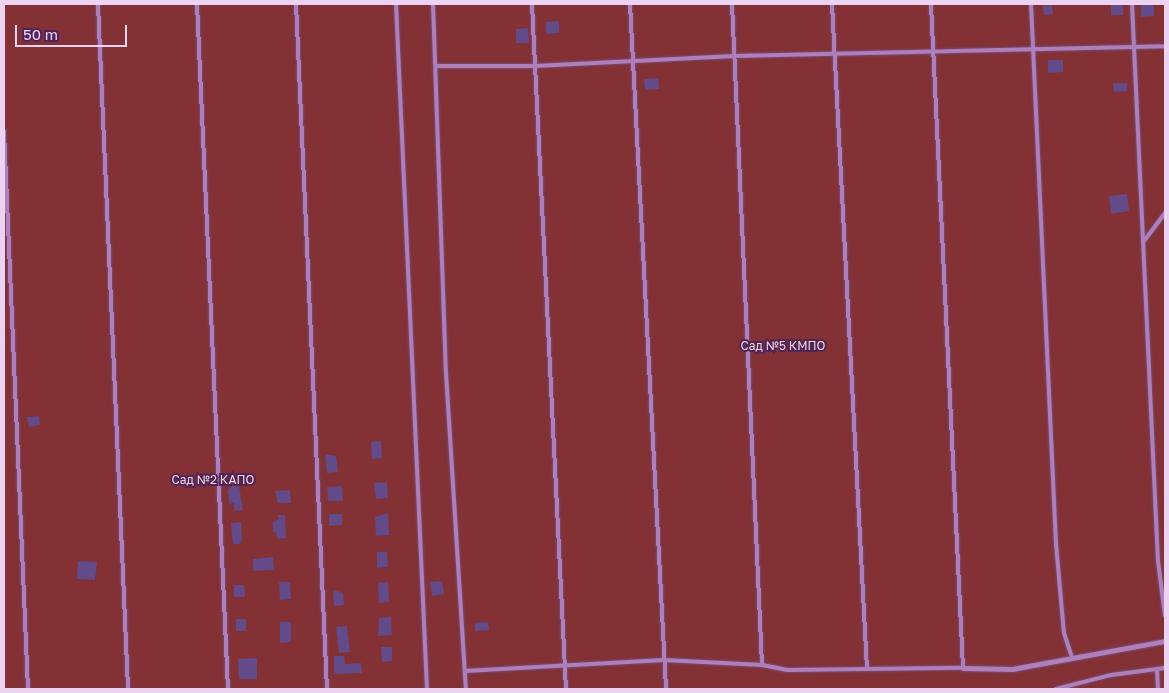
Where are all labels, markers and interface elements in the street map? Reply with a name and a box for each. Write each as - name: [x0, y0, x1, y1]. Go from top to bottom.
- scale bar: [18, 15, 130, 47]
- text: 50 m: [23, 25, 58, 43]
- park label: Сад №5 КМПО: [741, 339, 825, 353]
- park label: Сад №2 КАПО: [172, 473, 254, 487]

